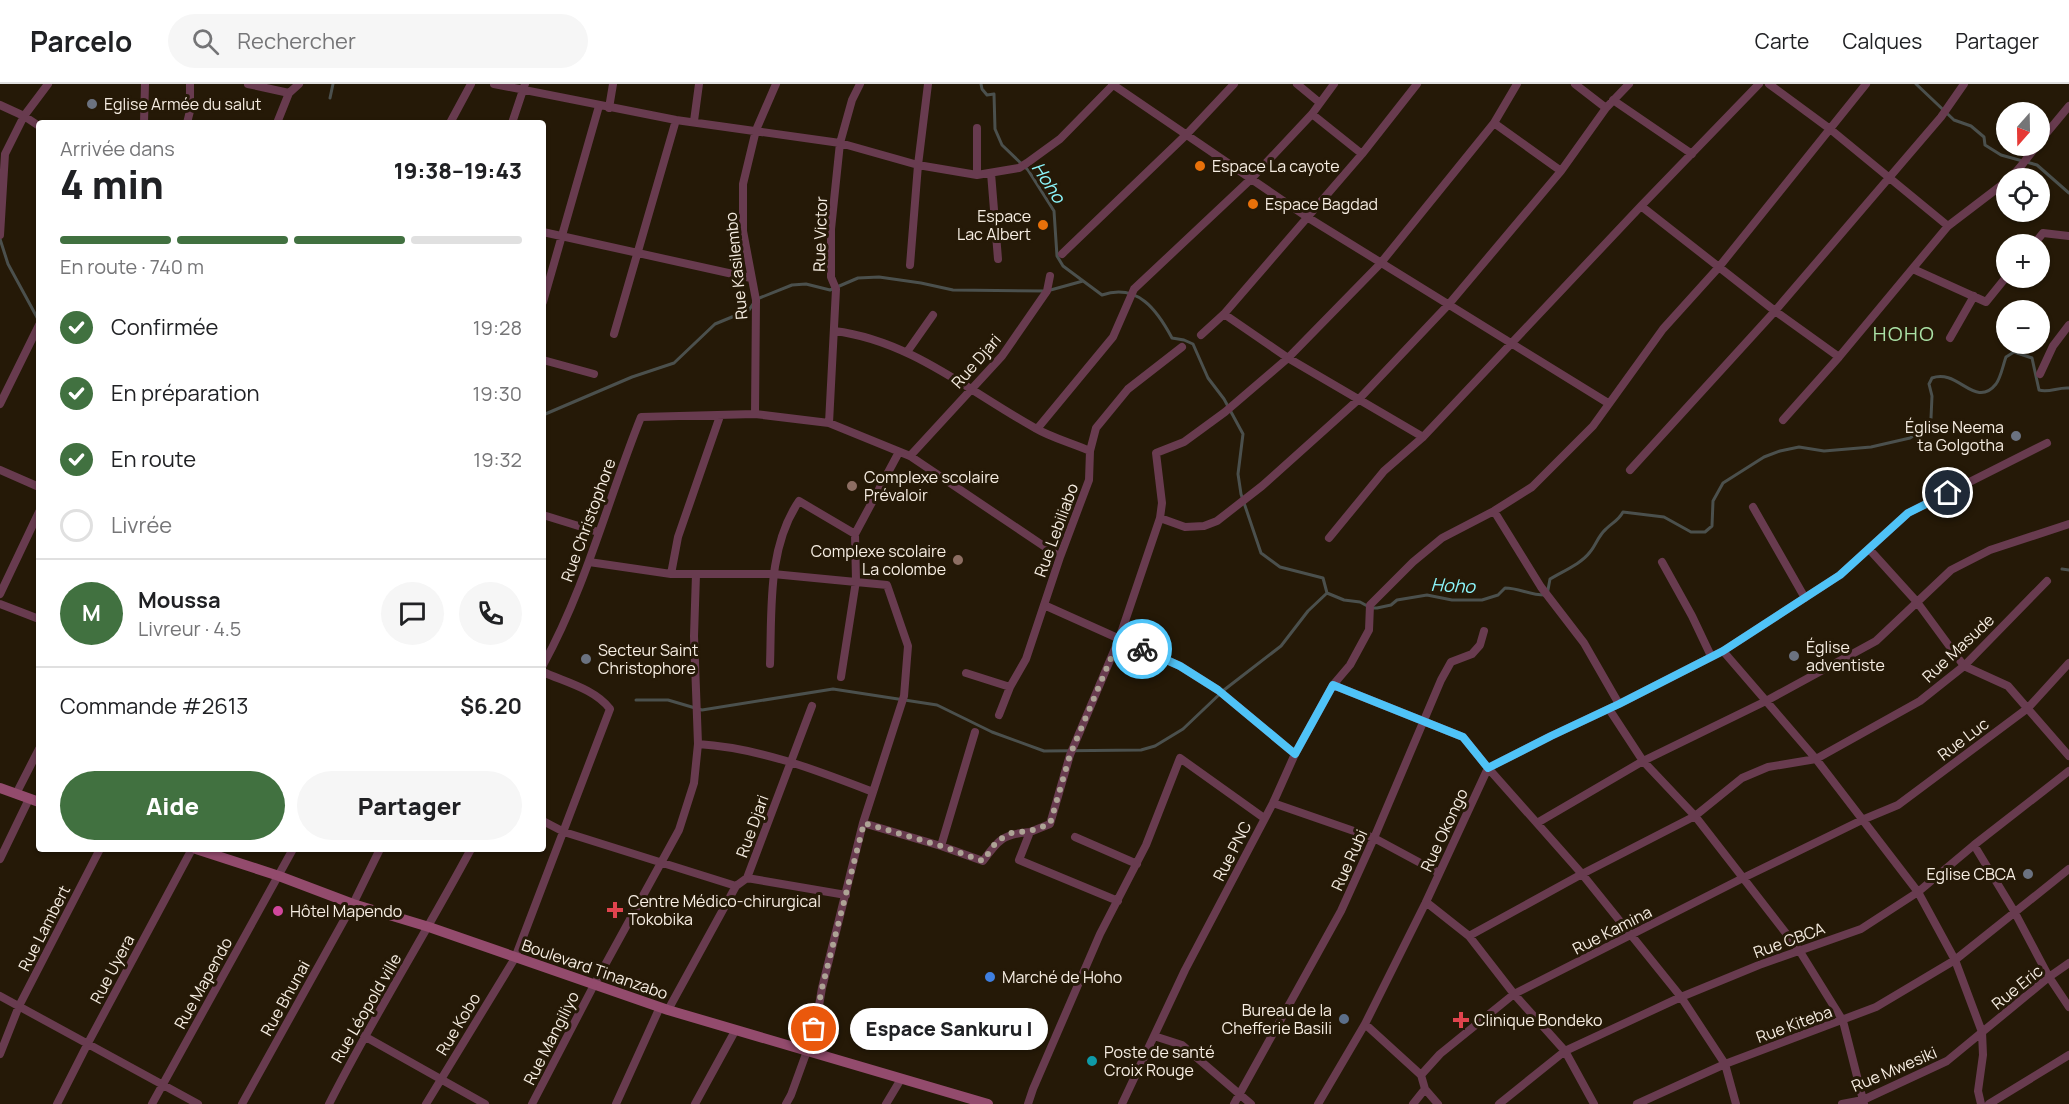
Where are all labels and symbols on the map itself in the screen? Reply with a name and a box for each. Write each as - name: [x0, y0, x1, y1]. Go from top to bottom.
- place label: Eglise Armée du salut: [104, 93, 262, 115]
- marker: Eglise Armée du salut: [85, 97, 99, 111]
- north arrow: [1996, 102, 2050, 156]
- place label: Espace La cayote: [1212, 155, 1340, 177]
- water label: Hoho: [1027, 157, 1072, 208]
- marker: Espace La cayote: [1193, 159, 1207, 173]
- place label: Espace Bagdad: [1265, 193, 1378, 215]
- street label: Rue Victor: [808, 196, 832, 272]
- marker: Espace Bagdad: [1246, 197, 1260, 211]
- place label: Espace Lac Albert: [957, 205, 1031, 245]
- street label: Rue Kasilembo: [719, 211, 753, 321]
- marker: Espace Lac Albert: [1036, 218, 1050, 232]
- district label: HOHO: [1873, 320, 1935, 347]
- street label: Rue Djari: [946, 329, 1006, 393]
- place label: Église Neema ta Golgotha: [1905, 416, 2004, 456]
- marker: Église Neema ta Golgotha: [2009, 429, 2023, 443]
- street label: Rue Christophore: [555, 455, 621, 585]
- place label: Complexe scolaire Prévaloir: [864, 466, 999, 506]
- pin: [1922, 467, 1973, 518]
- marker: Complexe scolaire Prévaloir: [845, 479, 859, 493]
- street label: Rue Lebiliabo: [1029, 480, 1083, 580]
- place label: Complexe scolaire La colombe: [811, 540, 946, 580]
- marker: Complexe scolaire La colombe: [951, 553, 965, 567]
- water label: Hoho: [1430, 572, 1477, 598]
- street label: Rue Masude: [1917, 609, 1999, 687]
- courier: [1112, 619, 1172, 679]
- place label: Église adventiste: [1806, 636, 1885, 676]
- place label: Secteur Saint Christophore: [598, 639, 698, 679]
- marker: Église adventiste: [1787, 649, 1801, 663]
- marker: Secteur Saint Christophore: [579, 652, 593, 666]
- street label: Rue Luc: [1933, 712, 1993, 765]
- street label: Rue Okongo: [1415, 785, 1473, 875]
- street label: Rue Djari: [730, 792, 774, 860]
- street label: Rue PNC: [1208, 817, 1256, 885]
- street label: Rue Rubi: [1326, 826, 1372, 894]
- place label: Eglise CBCA: [1926, 863, 2016, 885]
- marker: Eglise CBCA: [2021, 867, 2035, 881]
- street label: Rue Lambert: [13, 881, 75, 975]
- place label: Centre Médico-chirurgical Tokobika: [628, 890, 821, 930]
- place label: Hôtel Mapendo: [290, 900, 402, 922]
- marker: Centre Médico-chirurgical Tokobika: [606, 901, 624, 919]
- street label: Rue Kamina: [1569, 901, 1655, 959]
- marker: Hôtel Mapendo: [271, 904, 285, 918]
- street label: Rue CBCA: [1750, 917, 1828, 963]
- street label: Rue Uyera: [85, 931, 139, 1007]
- street label: Rue Mapendo: [169, 933, 237, 1033]
- street label: Boulevard Tinanzabo: [519, 934, 671, 1004]
- street label: Rue Léopold ville: [326, 949, 406, 1067]
- street label: Rue Bhunai: [255, 956, 315, 1040]
- street label: Rue Eric: [1987, 960, 2047, 1014]
- place label: Marché de Hoho: [1002, 966, 1122, 988]
- marker: Marché de Hoho: [983, 970, 997, 984]
- street label: Rue Mangiliyo: [518, 987, 584, 1089]
- street label: Rue Kobo: [431, 989, 485, 1059]
- place label: Bureau de la Chefferie Basili: [1222, 999, 1332, 1039]
- street label: Rue Kiteba: [1753, 1000, 1835, 1048]
- pin: [788, 1003, 839, 1054]
- callout: Espace Sankuru I: [850, 1008, 1048, 1050]
- place label: Clinique Bondeko: [1474, 1009, 1603, 1031]
- marker: Clinique Bondeko: [1452, 1011, 1470, 1029]
- marker: Bureau de la Chefferie Basili: [1337, 1012, 1351, 1026]
- place label: Poste de santé Croix Rouge: [1104, 1041, 1215, 1081]
- street label: Rue Mwesiki: [1848, 1041, 1940, 1097]
- marker: Poste de santé Croix Rouge: [1085, 1054, 1099, 1068]

